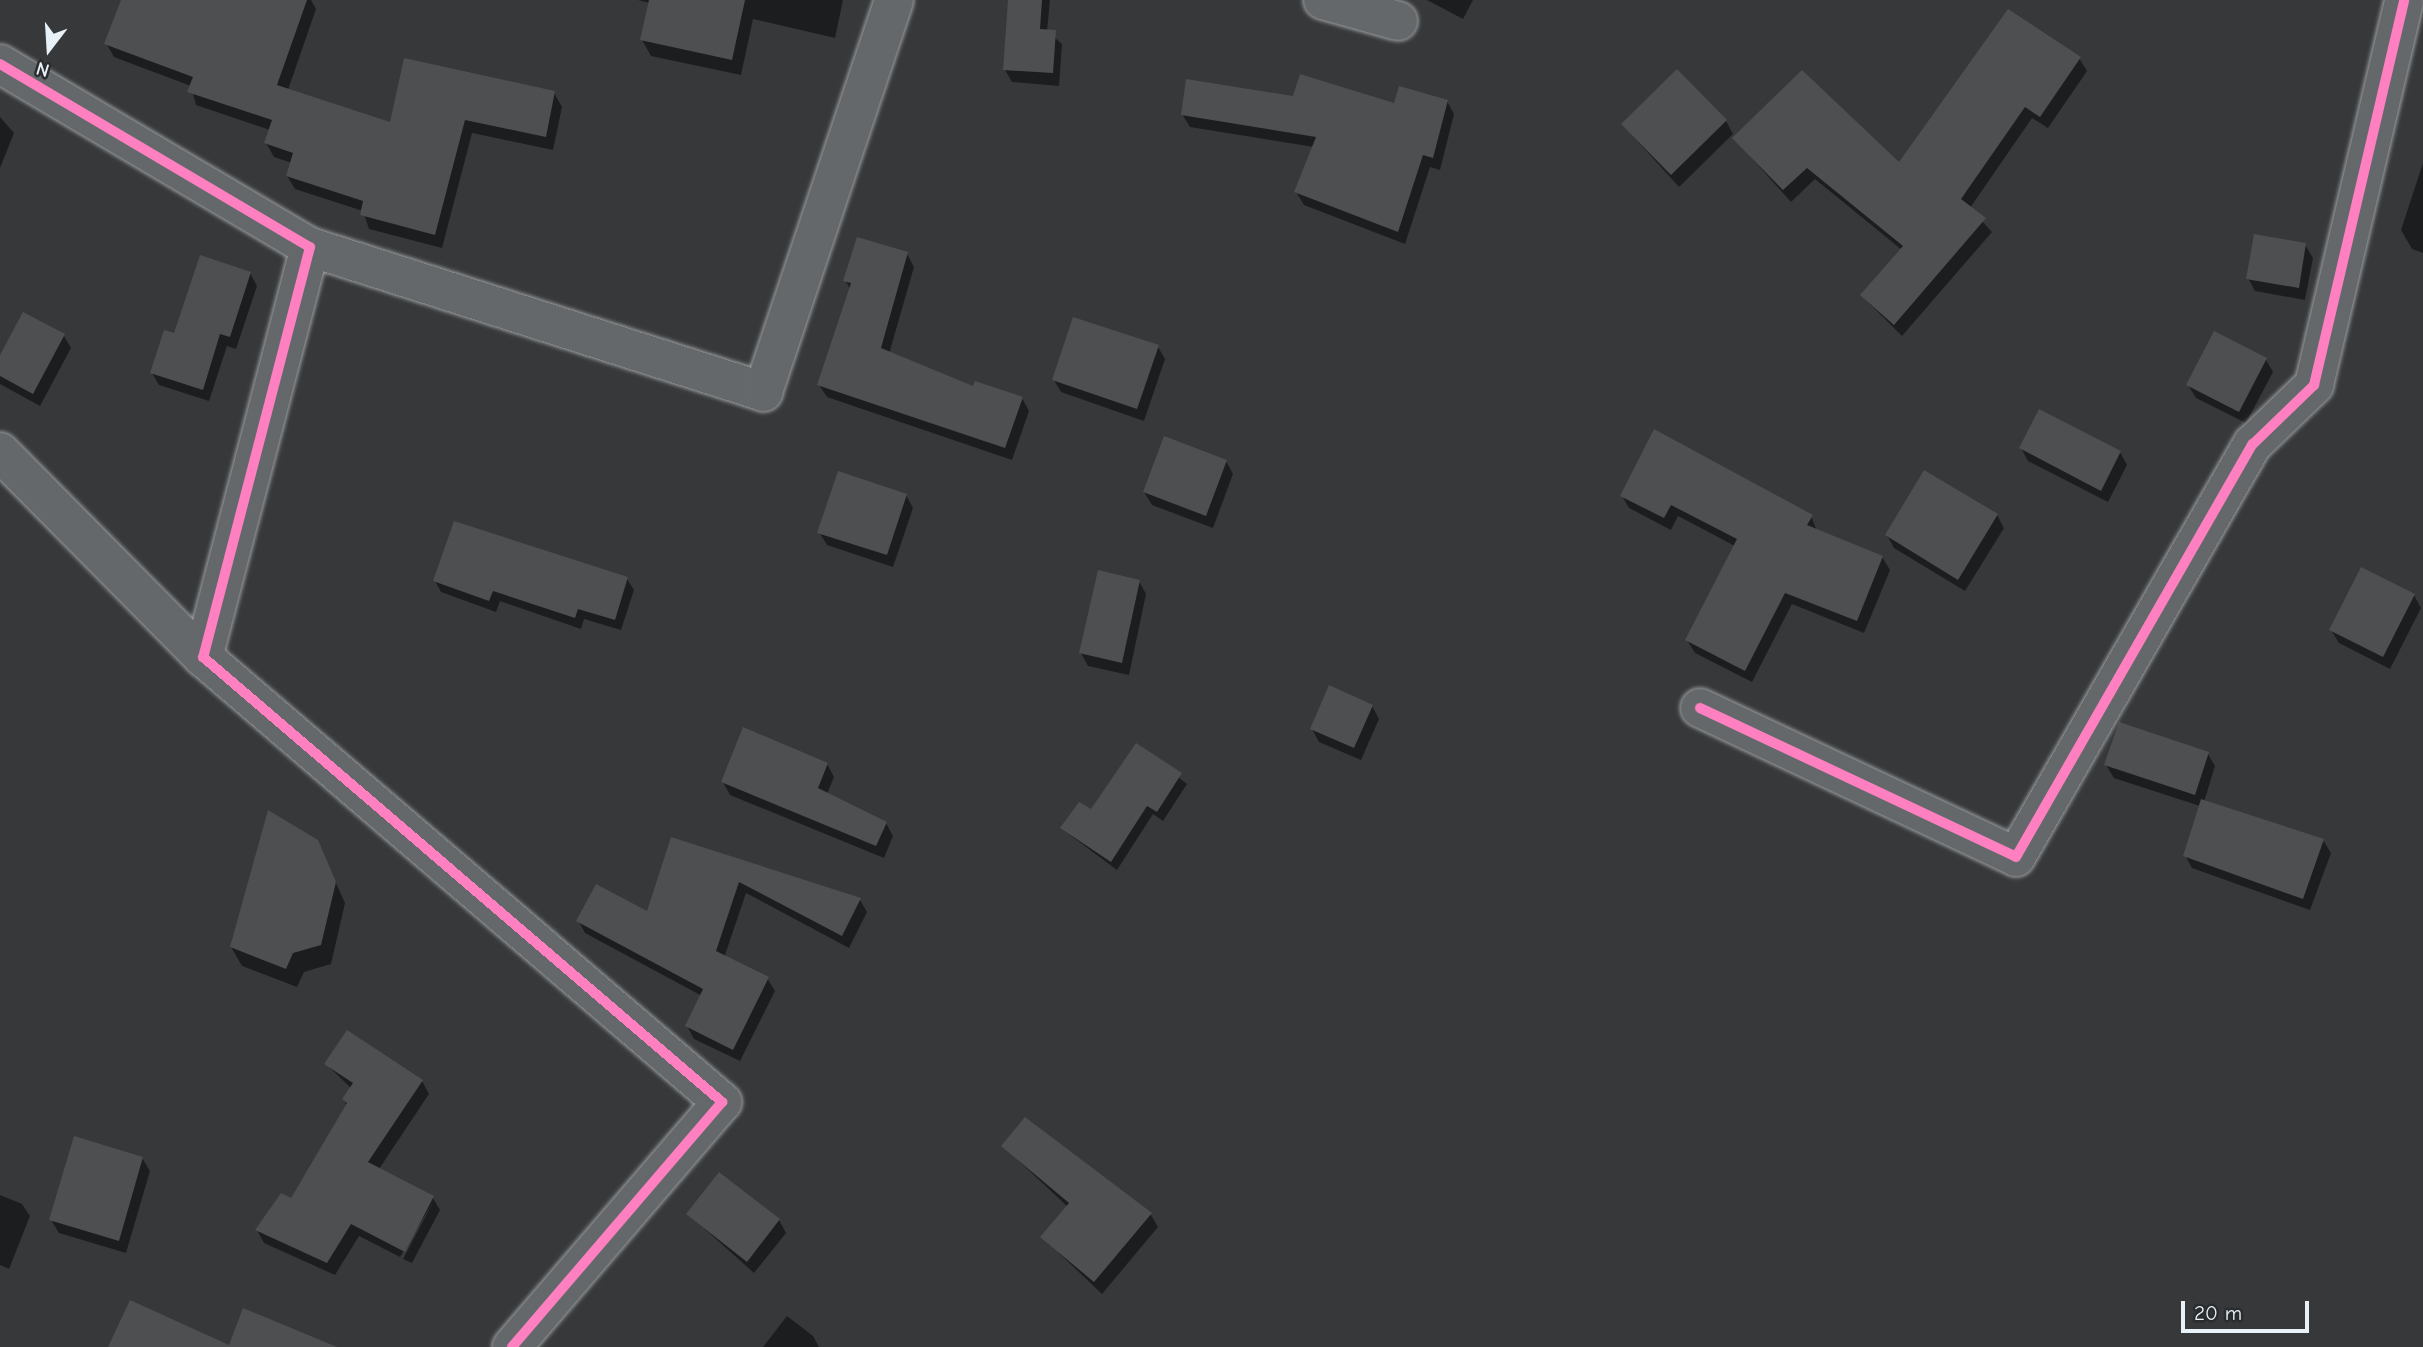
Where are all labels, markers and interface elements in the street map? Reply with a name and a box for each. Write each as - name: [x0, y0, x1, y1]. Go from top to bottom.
- north arrow: [14, 14, 84, 84]
- text: N: [34, 57, 52, 81]
- scale bar: [2185, 1288, 2313, 1332]
- text: 20 m: [2194, 1301, 2242, 1325]

